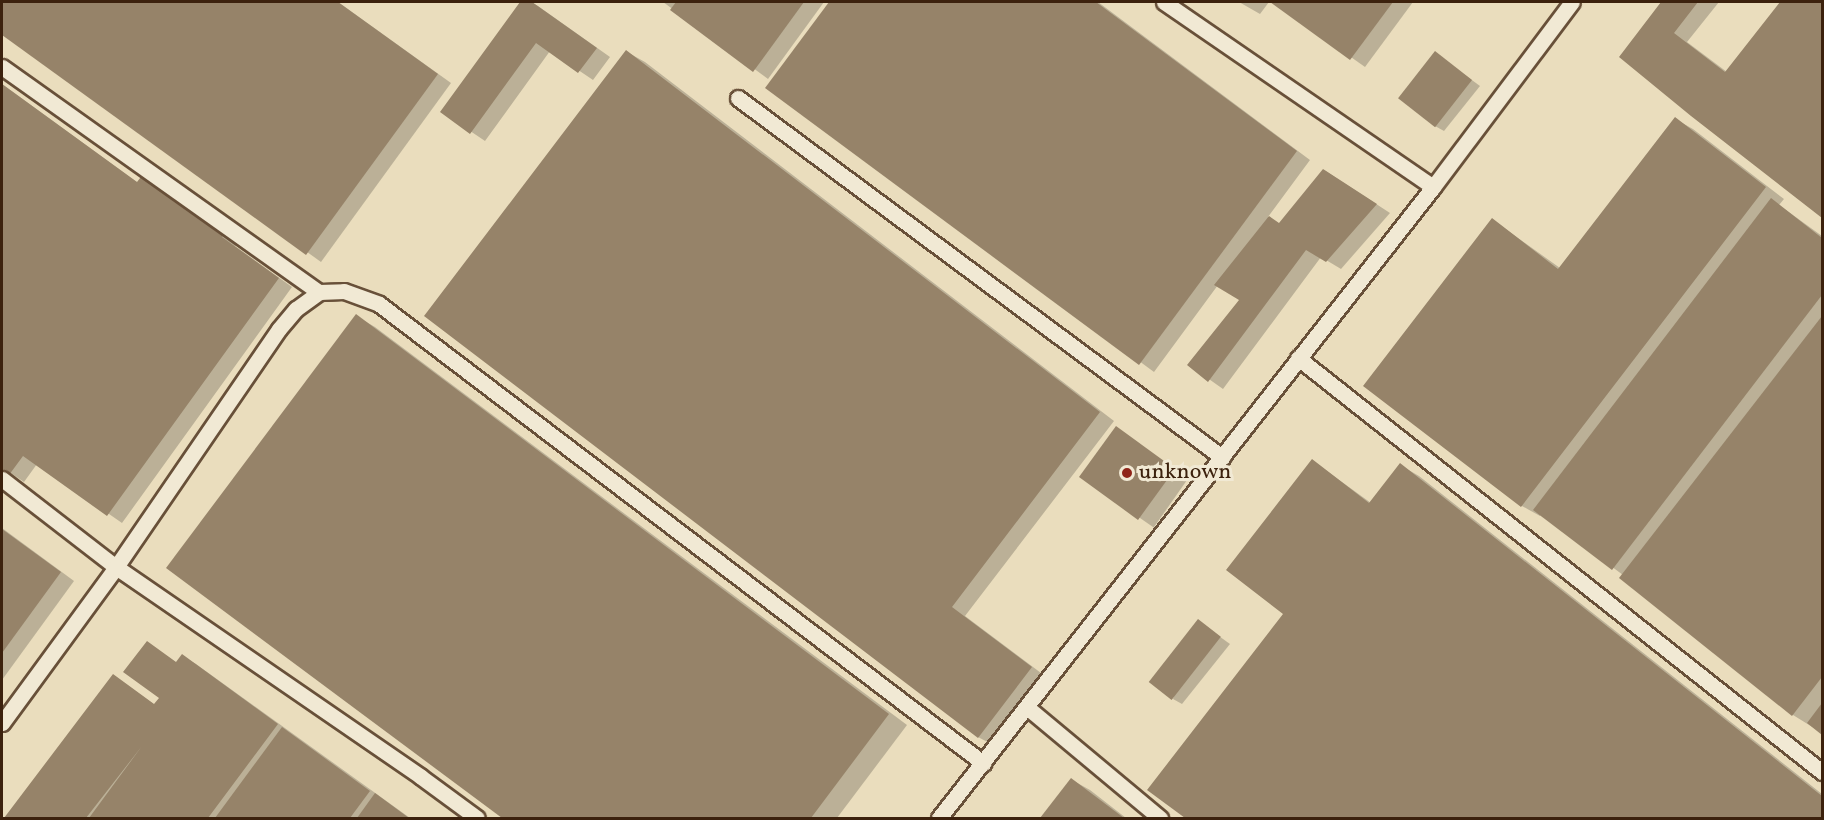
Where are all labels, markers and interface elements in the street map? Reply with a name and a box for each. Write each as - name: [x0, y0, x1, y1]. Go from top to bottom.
- place label: unknown: [1139, 460, 1231, 486]
- marker: unknown: [1120, 466, 1134, 480]

